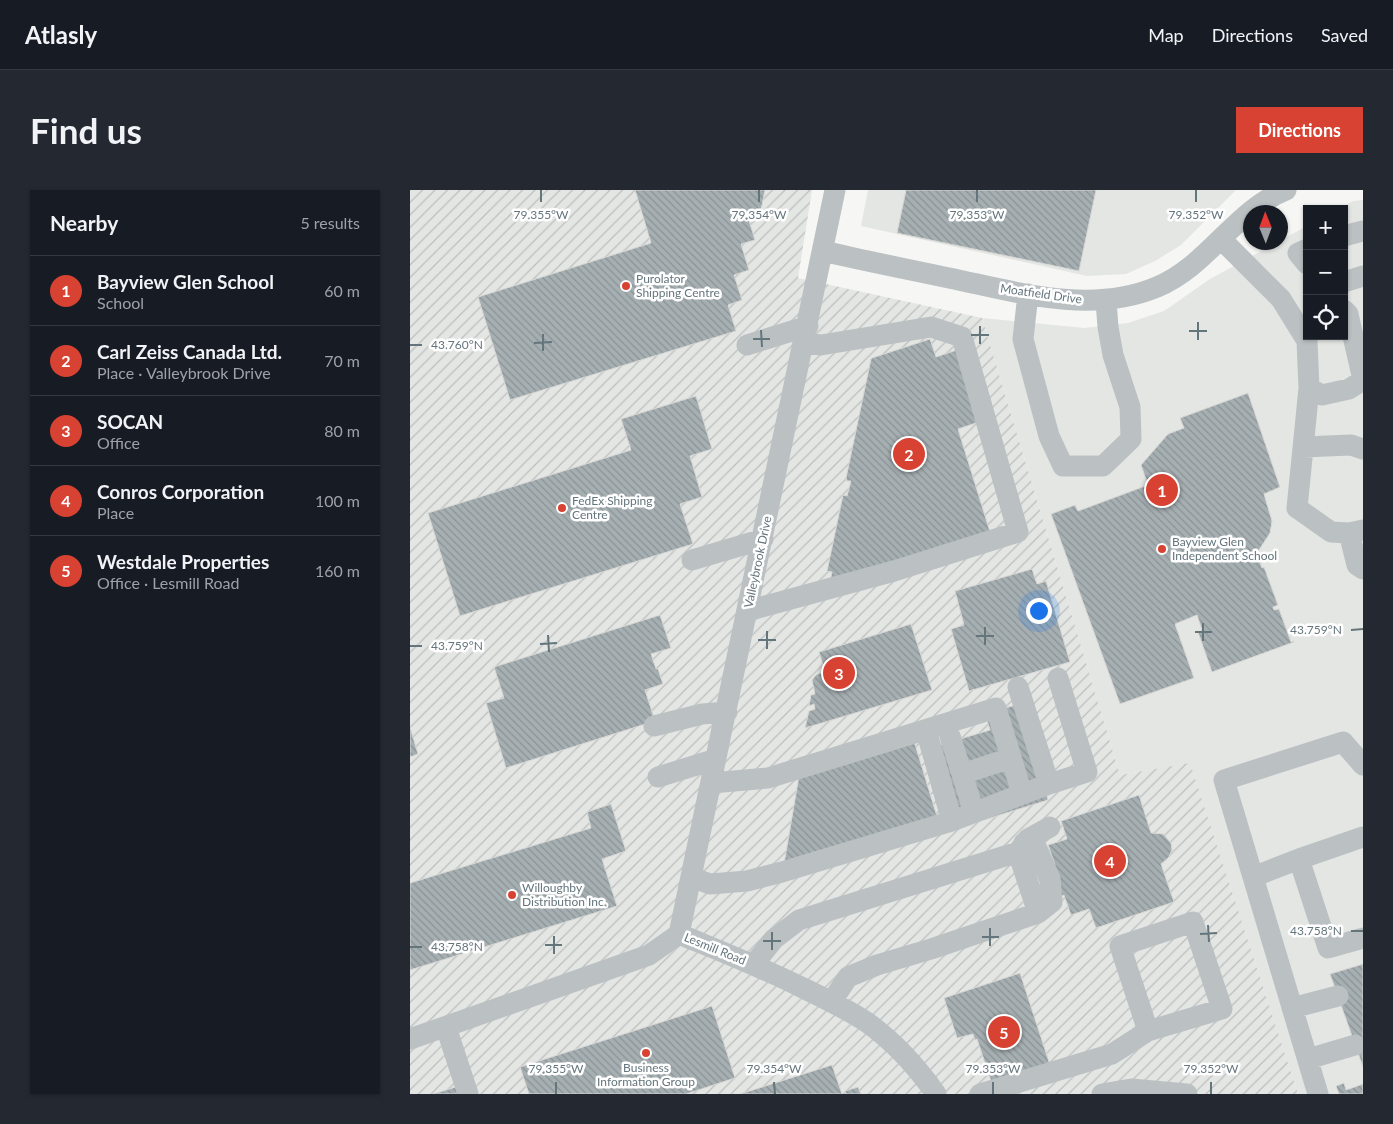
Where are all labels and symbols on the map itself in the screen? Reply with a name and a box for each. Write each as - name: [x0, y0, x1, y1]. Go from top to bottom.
- north arrow: [1243, 205, 1288, 250]
- text: 79.355°W: [513, 207, 569, 222]
- text: 79.354°W: [731, 207, 787, 222]
- text: 79.353°W: [949, 207, 1005, 222]
- text: 79.352°W: [1168, 207, 1224, 222]
- place label: Purolator Shipping Centre: [636, 271, 720, 300]
- marker: Purolator Shipping Centre: [620, 280, 632, 292]
- street label: Moatfield Drive: [999, 280, 1083, 307]
- text: 43.760°N: [431, 337, 483, 352]
- pin: 2: [893, 435, 925, 473]
- pin: 1: [1146, 471, 1178, 509]
- place label: FedEx Shipping Centre: [572, 493, 652, 522]
- marker: FedEx Shipping Centre: [556, 502, 568, 514]
- street label: Valleybrook Drive: [740, 515, 775, 609]
- place label: Bayview Glen Independent School: [1172, 534, 1277, 563]
- marker: Bayview Glen Independent School: [1156, 543, 1168, 555]
- your location: [1026, 598, 1052, 624]
- text: 43.759°N: [1290, 622, 1342, 637]
- text: 43.759°N: [431, 638, 483, 653]
- pin: 3: [823, 654, 855, 692]
- pin: 4: [1094, 842, 1126, 880]
- place label: Willoughby Distribution Inc.: [522, 880, 607, 909]
- marker: Willoughby Distribution Inc.: [506, 889, 518, 901]
- text: 43.758°N: [1290, 923, 1342, 938]
- street label: Lesmill Road: [682, 929, 748, 968]
- text: 43.758°N: [431, 939, 483, 954]
- pin: 5: [988, 1013, 1020, 1051]
- marker: Business Information Group: [640, 1047, 652, 1059]
- place label: Business Information Group: [597, 1060, 695, 1089]
- text: 79.355°W: [528, 1061, 584, 1076]
- text: 79.354°W: [746, 1061, 802, 1076]
- text: 79.353°W: [965, 1061, 1021, 1076]
- text: 79.352°W: [1183, 1061, 1239, 1076]

